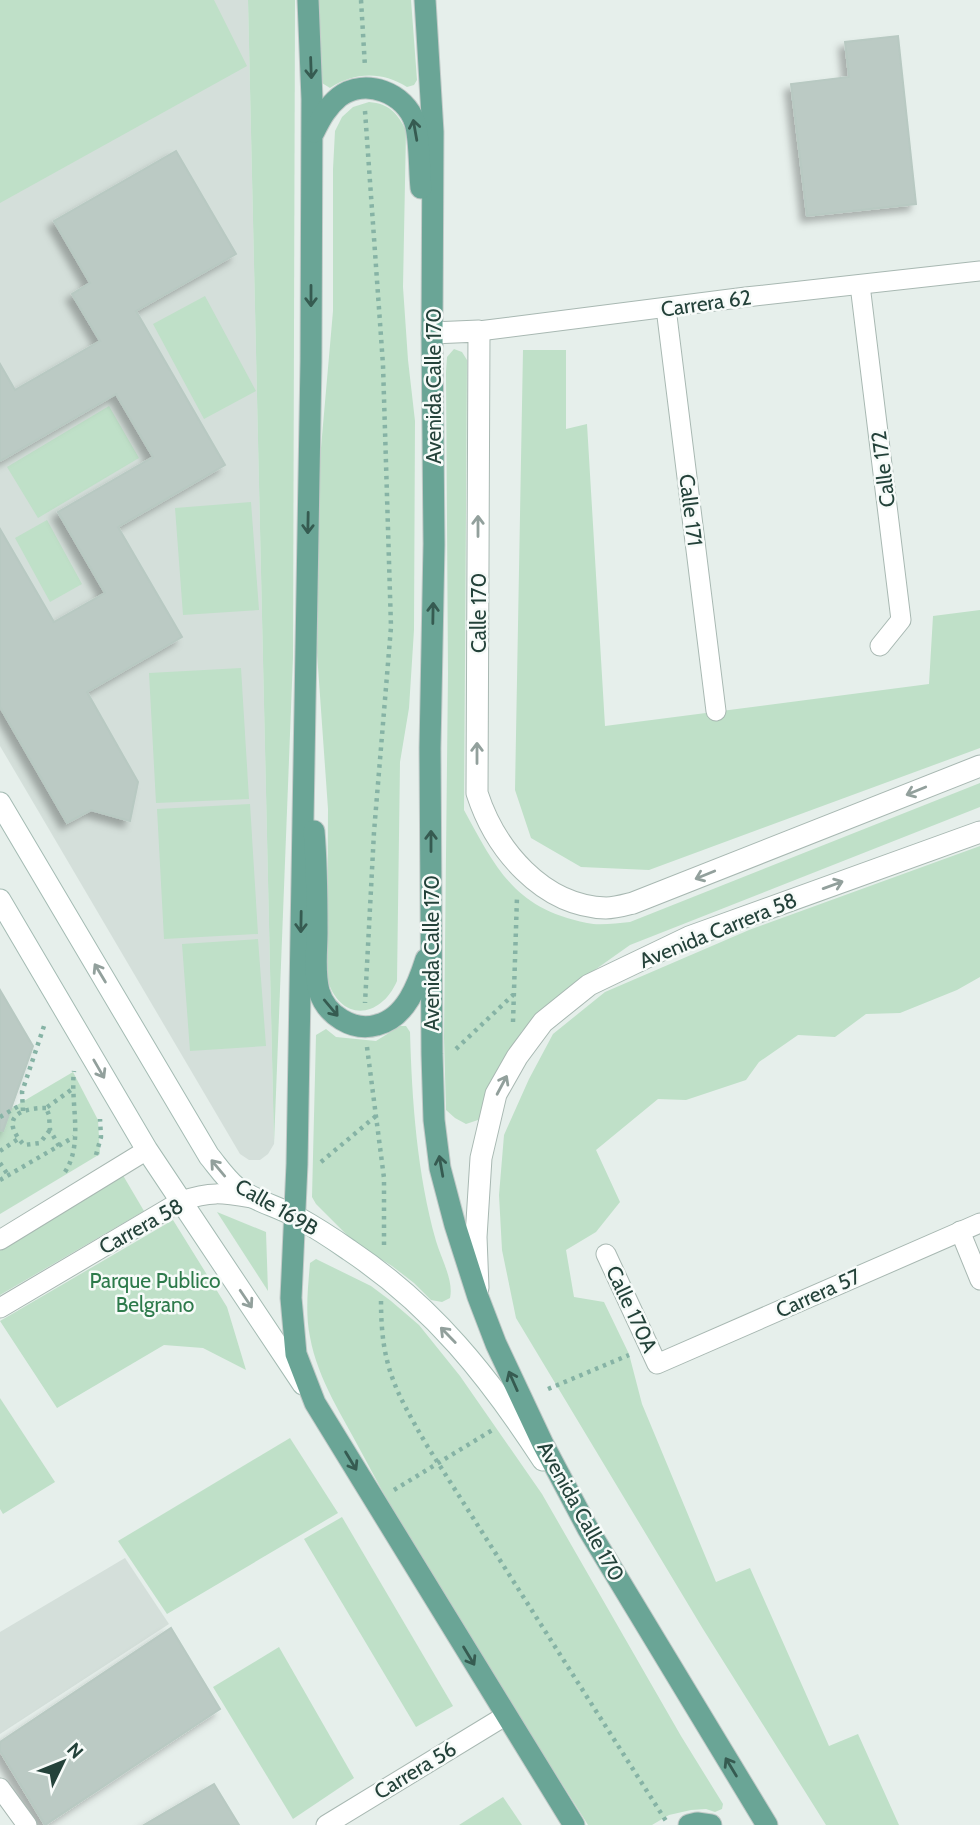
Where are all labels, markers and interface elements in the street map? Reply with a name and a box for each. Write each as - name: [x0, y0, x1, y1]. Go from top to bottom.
- one-way arrow: [305, 56, 318, 79]
- one-way arrow: [408, 119, 421, 141]
- one-way arrow: [304, 284, 318, 307]
- street label: Carrera 62: [659, 284, 753, 322]
- street label: Avenida Calle 170: [421, 308, 446, 464]
- street label: Calle 172: [866, 429, 900, 509]
- street label: Calle 171: [674, 472, 708, 548]
- one-way arrow: [301, 511, 314, 534]
- one-way arrow: [471, 514, 485, 537]
- street label: Calle 170: [466, 573, 491, 653]
- one-way arrow: [426, 602, 440, 625]
- one-way arrow: [470, 742, 484, 765]
- one-way arrow: [906, 785, 928, 798]
- one-way arrow: [424, 829, 438, 852]
- one-way arrow: [694, 869, 716, 882]
- street label: Avenida Calle 170: [419, 875, 444, 1031]
- one-way arrow: [822, 878, 844, 890]
- street label: Avenida Carrera 58: [635, 887, 801, 973]
- one-way arrow: [294, 910, 308, 933]
- one-way arrow: [93, 963, 107, 983]
- one-way arrow: [323, 999, 339, 1017]
- one-way arrow: [93, 1058, 106, 1079]
- one-way arrow: [496, 1075, 509, 1096]
- one-way arrow: [434, 1155, 447, 1178]
- one-way arrow: [210, 1159, 226, 1177]
- street label: Calle 169B: [231, 1173, 323, 1241]
- street label: Carrera 58: [95, 1193, 187, 1259]
- street label: Calle 170A: [601, 1262, 663, 1356]
- street label: Carrera 57: [772, 1263, 865, 1323]
- park label: Parque Publico Belgrano: [89, 1268, 221, 1317]
- one-way arrow: [239, 1289, 254, 1308]
- one-way arrow: [440, 1327, 457, 1344]
- one-way arrow: [506, 1371, 519, 1392]
- street label: Avenida Calle 170: [532, 1437, 630, 1585]
- one-way arrow: [344, 1451, 358, 1471]
- one-way arrow: [462, 1645, 476, 1665]
- north arrow: [28, 1727, 98, 1797]
- street label: Carrera 56: [369, 1736, 461, 1804]
- text: N: [62, 1738, 88, 1764]
- one-way arrow: [724, 1757, 738, 1777]

